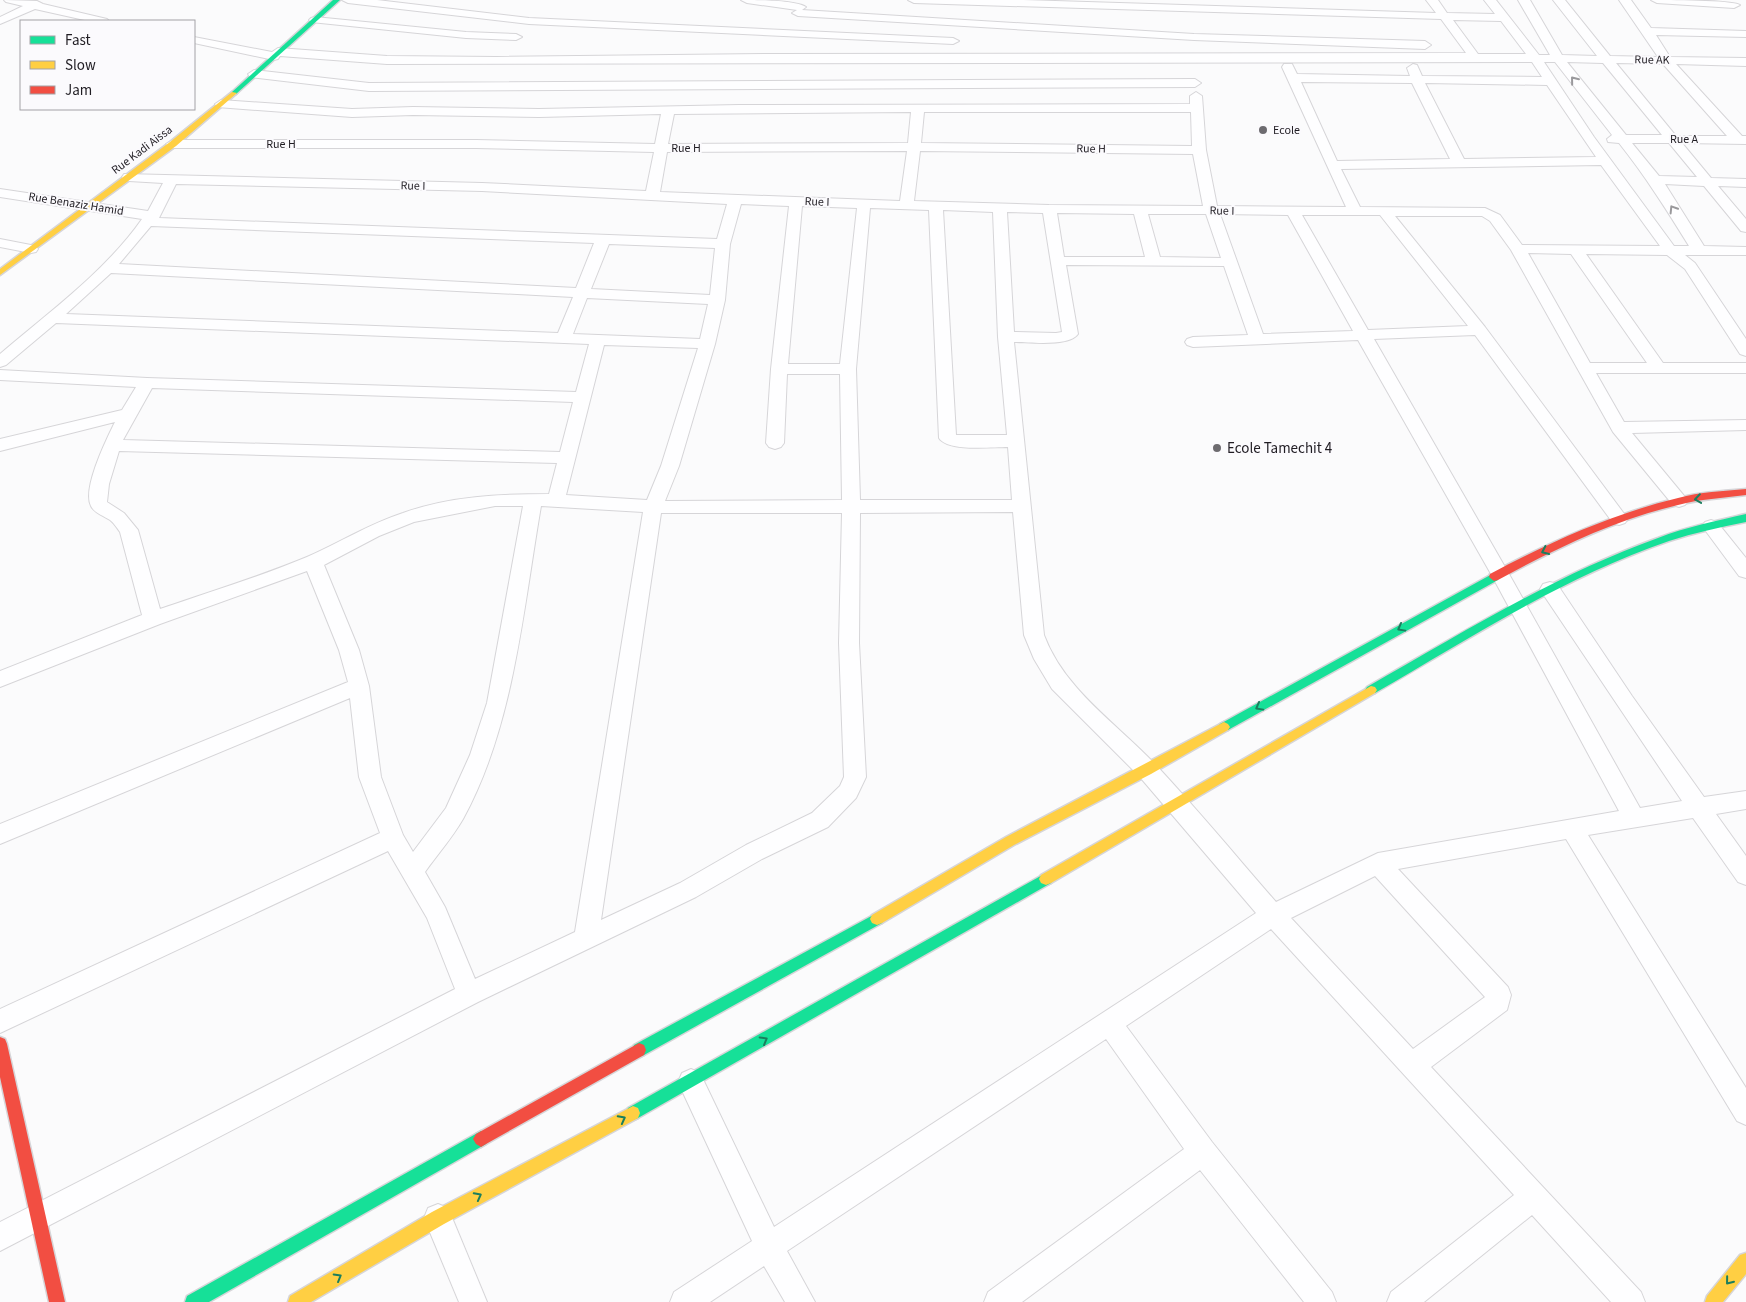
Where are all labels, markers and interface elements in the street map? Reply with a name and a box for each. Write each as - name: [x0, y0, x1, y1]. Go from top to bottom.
- legend: [20, 20, 195, 110]
- text: Fast: [65, 30, 91, 51]
- street label: Rue AK: [1634, 51, 1670, 69]
- text: Slow: [65, 55, 96, 76]
- one-way arrow: [1572, 77, 1580, 86]
- text: Jam: [65, 80, 92, 101]
- street label: Rue Kadi Aissa: [108, 121, 176, 179]
- place label: Ecole: [1273, 122, 1300, 139]
- marker: Ecole: [1257, 124, 1269, 136]
- street label: Rue A: [1670, 131, 1699, 148]
- street label: Rue H: [266, 136, 296, 153]
- street label: Rue H: [671, 140, 701, 157]
- street label: Rue H: [1076, 140, 1106, 158]
- street label: Rue I: [400, 177, 426, 195]
- street label: Rue Benaziz Hamid: [27, 188, 125, 220]
- street label: Rue I: [804, 193, 830, 211]
- street label: Rue I: [1209, 202, 1235, 220]
- one-way arrow: [1670, 206, 1679, 215]
- place label: Ecole Tamechit 4: [1227, 438, 1333, 459]
- marker: Ecole Tamechit 4: [1211, 442, 1223, 454]
- one-way arrow: [1693, 493, 1702, 503]
- one-way arrow: [1541, 545, 1550, 556]
- one-way arrow: [1398, 622, 1407, 632]
- one-way arrow: [1256, 701, 1265, 711]
- one-way arrow: [758, 1037, 767, 1047]
- one-way arrow: [616, 1115, 625, 1125]
- one-way arrow: [473, 1193, 482, 1203]
- one-way arrow: [332, 1274, 341, 1284]
- one-way arrow: [1726, 1276, 1735, 1285]

